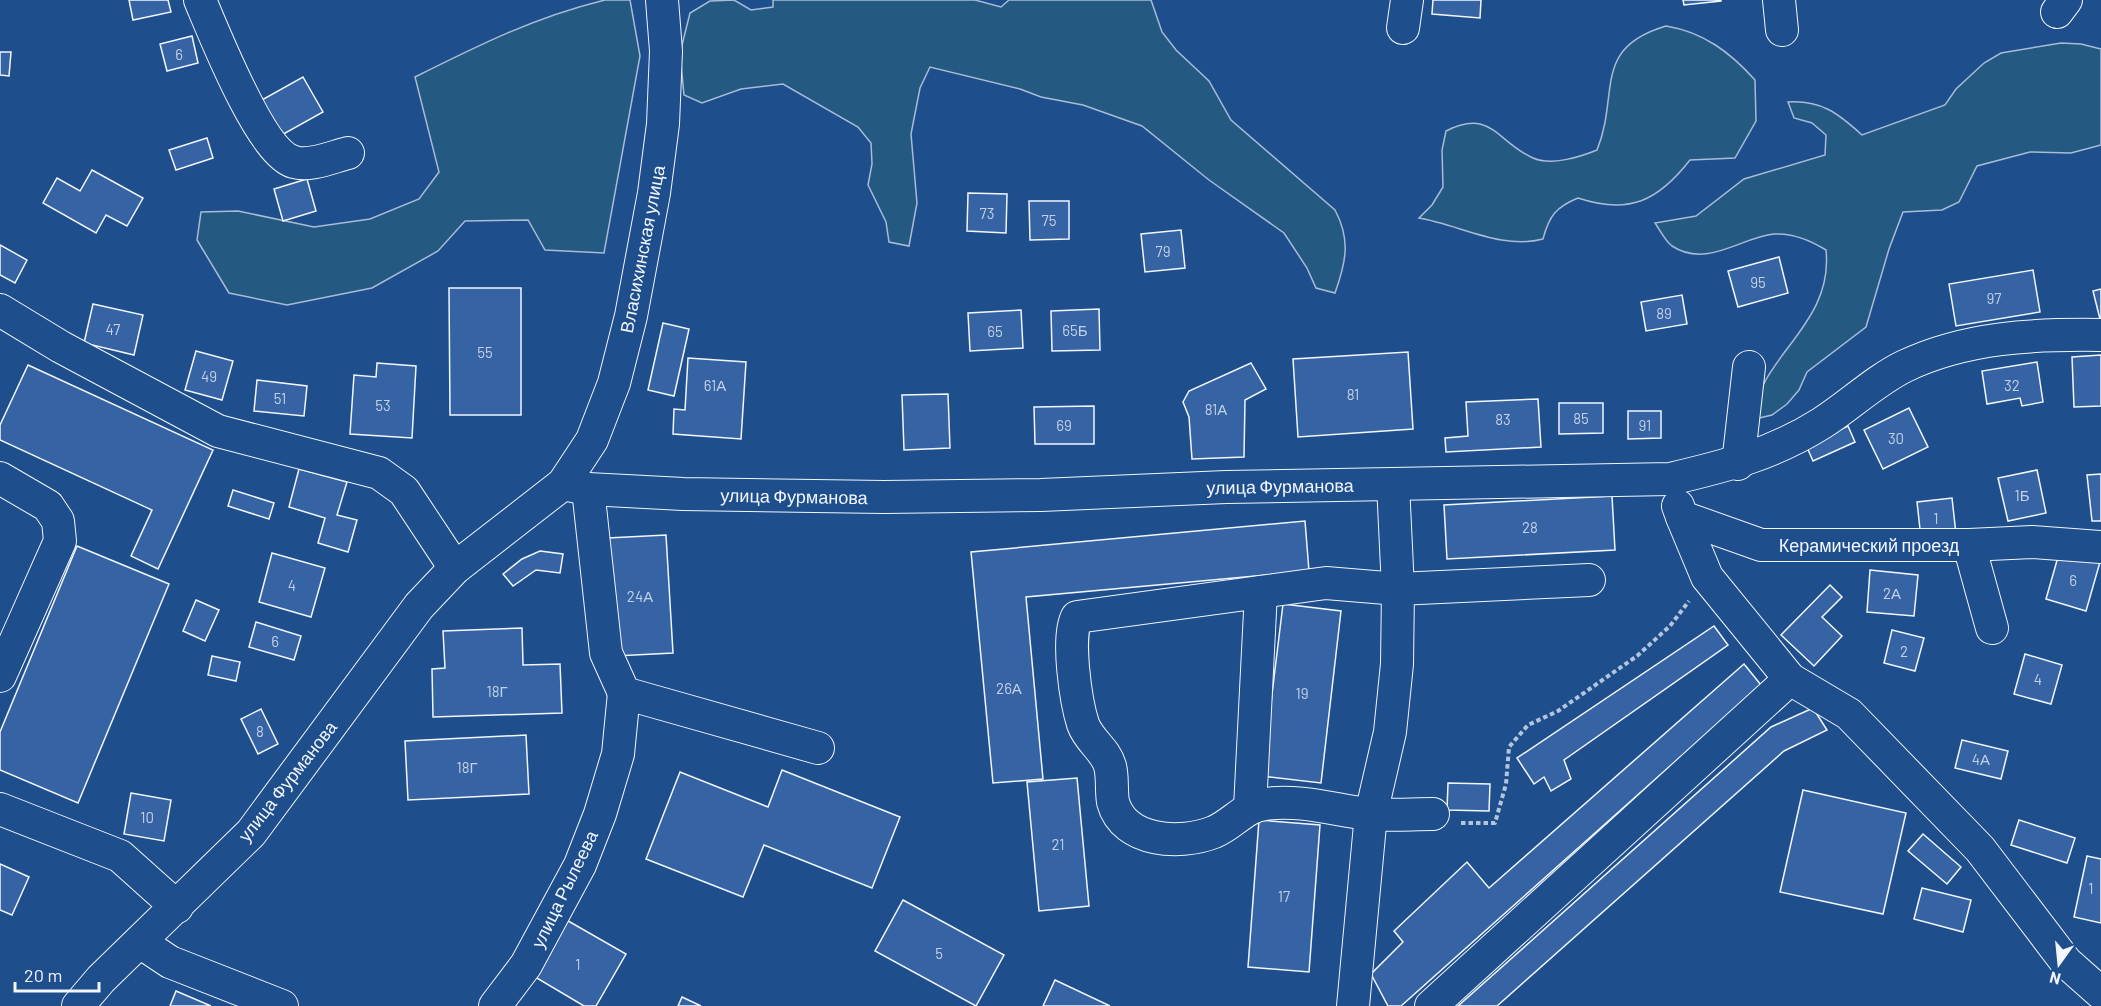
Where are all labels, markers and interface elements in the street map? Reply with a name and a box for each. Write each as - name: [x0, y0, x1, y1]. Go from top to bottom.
- house number: 6: [175, 45, 183, 63]
- street label: Власихинская улица: [615, 162, 669, 335]
- house number: 73: [980, 204, 994, 222]
- house number: 75: [1042, 211, 1056, 229]
- house number: 79: [1156, 242, 1170, 260]
- house number: 95: [1750, 273, 1766, 291]
- house number: 97: [1987, 289, 2001, 307]
- house number: 89: [1656, 304, 1672, 322]
- house number: 47: [106, 320, 120, 338]
- house number: 65Б: [1062, 321, 1088, 339]
- house number: 65: [987, 322, 1003, 340]
- house number: 55: [477, 343, 493, 361]
- house number: 49: [201, 367, 217, 385]
- house number: 61А: [704, 376, 726, 394]
- house number: 32: [2004, 376, 2020, 394]
- house number: 81: [1347, 385, 1359, 403]
- house number: 51: [274, 389, 286, 407]
- house number: 53: [375, 396, 391, 414]
- house number: 81А: [1205, 400, 1227, 418]
- house number: 85: [1573, 409, 1589, 427]
- house number: 83: [1495, 410, 1511, 428]
- house number: 69: [1056, 416, 1072, 434]
- house number: 91: [1639, 416, 1651, 434]
- house number: 30: [1888, 429, 1904, 447]
- street label: улица Фурманова: [1206, 474, 1355, 498]
- street label: улица Фурманова: [720, 484, 869, 508]
- house number: 1Б: [2014, 486, 2030, 504]
- house number: 1: [1933, 509, 1939, 527]
- house number: 28: [1522, 518, 1538, 536]
- street label: Керамический проезд: [1779, 534, 1960, 556]
- house number: 6: [2069, 571, 2077, 589]
- house number: 4: [288, 576, 296, 594]
- house number: 2А: [1883, 584, 1901, 602]
- house number: 24А: [627, 587, 653, 605]
- house number: 6: [271, 632, 279, 650]
- house number: 2: [1900, 642, 1908, 660]
- house number: 4: [2034, 670, 2042, 688]
- house number: 26А: [996, 679, 1022, 697]
- house number: 18Г: [486, 682, 508, 700]
- house number: 19: [1295, 684, 1309, 702]
- street label: улица Фурманова: [233, 715, 342, 846]
- house number: 8: [256, 722, 264, 740]
- house number: 4А: [1972, 750, 1990, 768]
- house number: 18Г: [456, 758, 478, 776]
- house number: 10: [140, 808, 154, 826]
- street label: улица Рылеева: [526, 826, 602, 951]
- house number: 21: [1051, 835, 1065, 853]
- house number: 1: [2088, 879, 2094, 897]
- house number: 17: [1278, 887, 1290, 905]
- north arrow: [2029, 934, 2089, 994]
- house number: 5: [935, 944, 943, 962]
- scale bar: [15, 955, 99, 993]
- house number: 1: [575, 955, 581, 973]
- text: 20 m: [24, 964, 62, 986]
- text: N: [2047, 968, 2063, 990]

